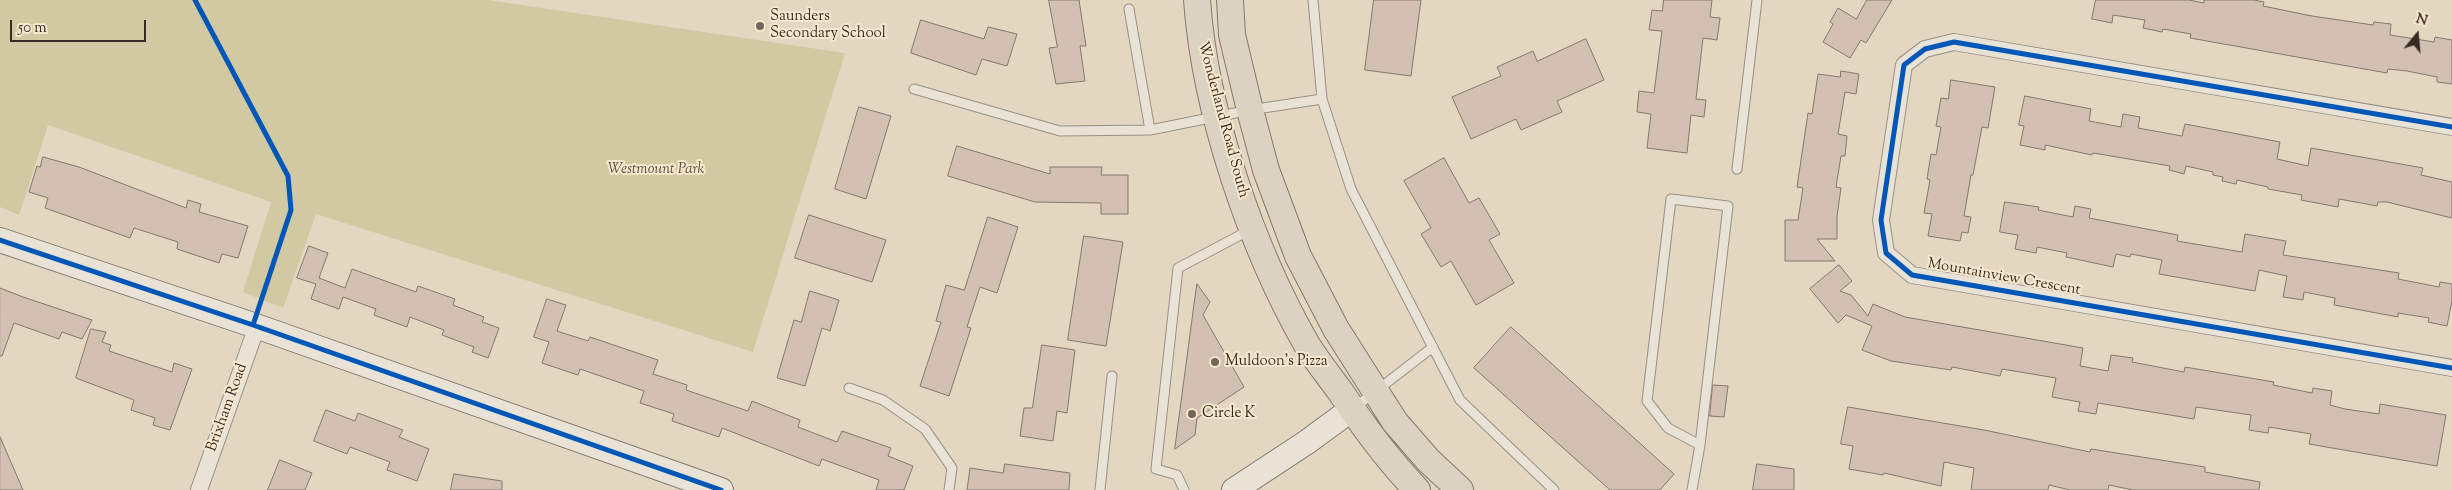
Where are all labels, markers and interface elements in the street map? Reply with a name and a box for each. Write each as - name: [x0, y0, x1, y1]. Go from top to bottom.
- place label: Saunders Secondary School: [770, 8, 886, 43]
- text: N: [2413, 9, 2430, 32]
- scale bar: [12, 10, 149, 42]
- north arrow: [2392, 10, 2442, 60]
- text: 50 m: [18, 18, 47, 39]
- marker: Saunders Secondary School: [754, 20, 766, 32]
- street label: Wonderland Road South: [1192, 40, 1252, 200]
- park label: Westmount Park: [608, 161, 704, 179]
- street label: Mountainview Crescent: [1926, 256, 2082, 300]
- place label: Muldoon's Pizza: [1225, 353, 1328, 371]
- marker: Muldoon's Pizza: [1209, 356, 1221, 368]
- street label: Brixham Road: [204, 361, 252, 455]
- place label: Circle K: [1202, 405, 1255, 423]
- marker: Circle K: [1186, 408, 1198, 420]

